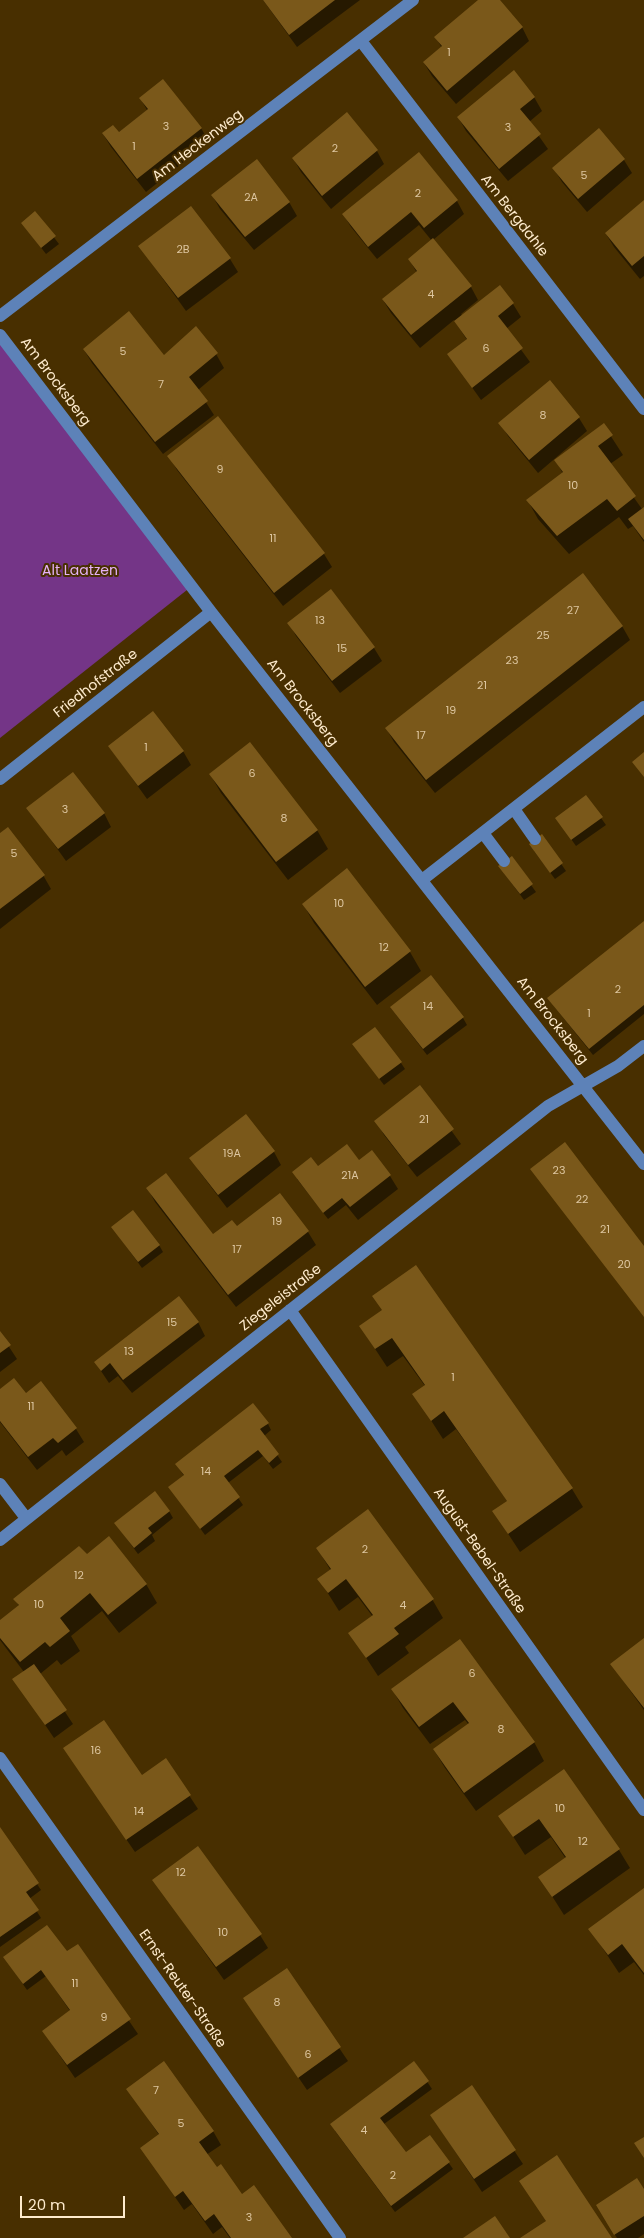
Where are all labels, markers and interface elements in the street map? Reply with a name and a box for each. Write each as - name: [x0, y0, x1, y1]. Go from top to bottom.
- house number: 1: [447, 46, 451, 60]
- street label: Am Heckenweg: [149, 107, 247, 185]
- house number: 3: [163, 120, 169, 134]
- house number: 3: [505, 121, 511, 135]
- house number: 1: [132, 140, 136, 154]
- house number: 2: [332, 142, 338, 156]
- house number: 5: [581, 169, 587, 183]
- street label: Am Bergdahle: [477, 172, 551, 260]
- house number: 2: [415, 187, 421, 201]
- house number: 2A: [244, 191, 258, 205]
- house number: 2B: [176, 243, 190, 257]
- house number: 4: [428, 288, 434, 302]
- street label: Am Brocksberg: [16, 335, 94, 429]
- house number: 6: [483, 342, 489, 356]
- house number: 5: [120, 345, 126, 359]
- house number: 7: [158, 378, 164, 392]
- house number: 8: [540, 409, 546, 423]
- house number: 9: [217, 463, 223, 477]
- house number: 10: [568, 479, 578, 493]
- house number: 11: [269, 532, 277, 546]
- park label: Alt Laatzen: [42, 563, 118, 579]
- house number: 27: [567, 604, 579, 618]
- house number: 13: [315, 614, 325, 628]
- house number: 25: [536, 629, 550, 643]
- house number: 15: [337, 642, 347, 656]
- street label: Friedhofstraße: [51, 646, 141, 722]
- house number: 23: [506, 654, 518, 668]
- street label: Am Brocksberg: [263, 656, 341, 750]
- house number: 21: [477, 679, 487, 693]
- house number: 19: [446, 704, 456, 718]
- house number: 17: [416, 729, 426, 743]
- house number: 1: [144, 741, 148, 755]
- house number: 6: [249, 767, 255, 781]
- house number: 3: [62, 803, 68, 817]
- house number: 8: [281, 812, 287, 826]
- house number: 5: [11, 847, 17, 861]
- house number: 10: [334, 897, 344, 911]
- house number: 12: [379, 941, 389, 955]
- street label: Am Brocksberg: [513, 974, 591, 1068]
- house number: 2: [615, 983, 621, 997]
- house number: 14: [423, 1000, 433, 1014]
- house number: 1: [587, 1007, 591, 1021]
- house number: 21: [419, 1113, 429, 1127]
- house number: 19A: [223, 1147, 241, 1161]
- house number: 23: [553, 1164, 565, 1178]
- house number: 21A: [341, 1169, 359, 1183]
- house number: 22: [576, 1193, 588, 1207]
- house number: 19: [272, 1215, 282, 1229]
- house number: 21: [600, 1223, 610, 1237]
- house number: 17: [232, 1243, 242, 1257]
- house number: 20: [617, 1258, 631, 1272]
- street label: Ziegeleistraße: [237, 1261, 325, 1335]
- house number: 15: [167, 1316, 177, 1330]
- house number: 13: [124, 1345, 134, 1359]
- house number: 1: [451, 1371, 455, 1385]
- house number: 11: [27, 1400, 35, 1414]
- house number: 14: [201, 1465, 211, 1479]
- street label: August-Bebel-Straße: [429, 1485, 529, 1617]
- house number: 2: [362, 1543, 368, 1557]
- house number: 12: [74, 1569, 84, 1583]
- house number: 10: [34, 1598, 44, 1612]
- house number: 4: [400, 1599, 406, 1613]
- house number: 6: [469, 1667, 475, 1681]
- house number: 8: [498, 1723, 504, 1737]
- house number: 16: [91, 1744, 101, 1758]
- house number: 10: [555, 1802, 565, 1816]
- house number: 14: [134, 1805, 144, 1819]
- house number: 12: [578, 1835, 588, 1849]
- house number: 12: [176, 1866, 186, 1880]
- house number: 10: [218, 1926, 228, 1940]
- street label: Ernst-Reuter-Straße: [135, 1927, 229, 2051]
- house number: 11: [71, 1977, 79, 1991]
- house number: 8: [274, 1996, 280, 2010]
- house number: 9: [101, 2011, 107, 2025]
- house number: 6: [305, 2048, 311, 2062]
- house number: 7: [153, 2084, 159, 2098]
- house number: 5: [178, 2117, 184, 2131]
- house number: 4: [361, 2124, 367, 2138]
- house number: 2: [390, 2169, 396, 2183]
- scale bar: [22, 2186, 128, 2218]
- text: 20 m: [28, 2194, 66, 2215]
- house number: 3: [246, 2211, 252, 2225]

